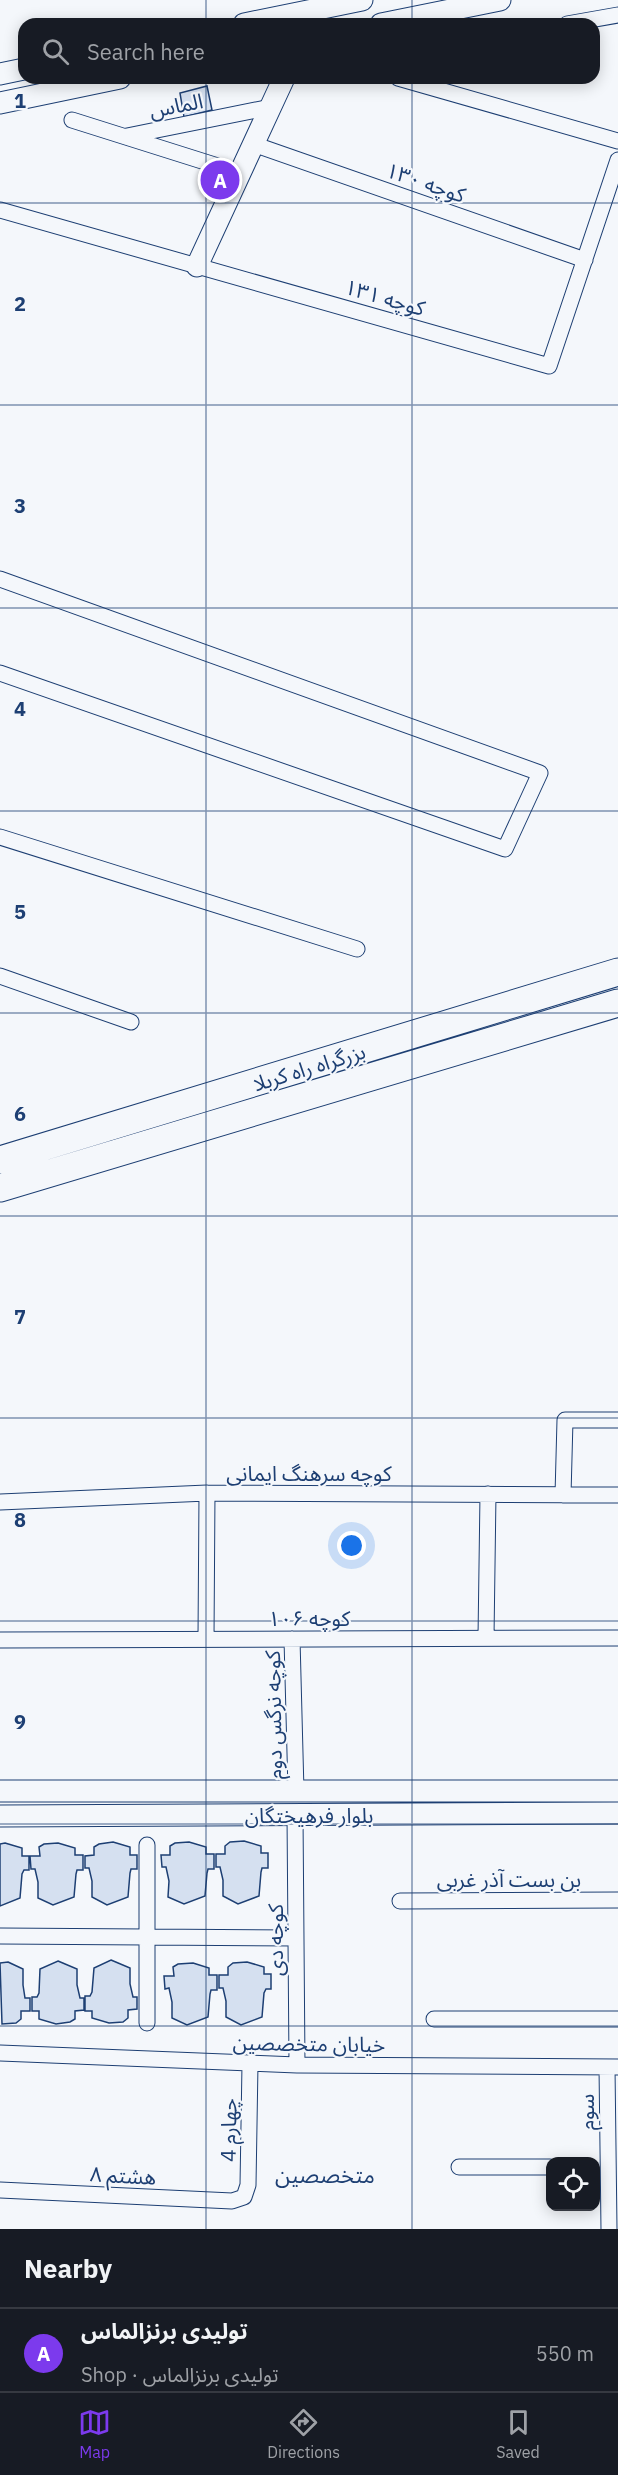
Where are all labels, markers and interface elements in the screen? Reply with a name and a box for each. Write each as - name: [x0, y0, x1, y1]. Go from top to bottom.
- search box: [18, 18, 600, 84]
- icon: search: [39, 35, 72, 68]
- text: Search here: [87, 37, 205, 66]
- street label: الماس: [147, 86, 205, 124]
- text: 1: [14, 87, 26, 114]
- street label: کوچه ۱۳۰: [383, 155, 470, 209]
- pin: A: [200, 158, 240, 202]
- street label: کوچه ۱۳۱: [342, 272, 429, 322]
- text: 2: [14, 290, 26, 317]
- text: 3: [14, 492, 26, 519]
- text: 4: [14, 695, 26, 722]
- text: 5: [14, 898, 26, 925]
- street label: بزرگراه راه کربلا: [249, 1037, 369, 1097]
- text: 6: [14, 1100, 26, 1127]
- text: 7: [14, 1303, 26, 1330]
- street label: کوچه سرهنگ ایمانی: [226, 1459, 392, 1487]
- text: 8: [14, 1506, 26, 1533]
- your location: [337, 1531, 366, 1560]
- street label: کوچه ۱۰۶: [268, 1604, 350, 1632]
- street label: کوچه نرگس دوم: [258, 1650, 291, 1780]
- text: 9: [14, 1708, 26, 1735]
- street label: بلوار فرهیختگان: [245, 1801, 373, 1829]
- street label: بن بست آذر غربی: [437, 1865, 581, 1893]
- street label: کوچه دی: [261, 1904, 289, 1976]
- street label: خیابان متخصصین: [232, 2028, 386, 2058]
- street label: سوم: [572, 2094, 603, 2130]
- street label: چهارم 4: [213, 2098, 246, 2162]
- map controls: [546, 2157, 600, 2211]
- button: locate: [546, 2157, 600, 2211]
- street label: هشتم ۸: [89, 2159, 157, 2193]
- district label: متخصصین: [275, 2160, 375, 2189]
- text: Nearby: [24, 2251, 112, 2285]
- text: تولیدی برنزالماس: [81, 2316, 248, 2345]
- text: A: [37, 2340, 50, 2367]
- text: 550 m: [536, 2340, 594, 2367]
- text: Shop · تولیدی برنزالماس: [81, 2361, 278, 2388]
- tab: Map: [78, 2406, 111, 2462]
- tab: Directions: [267, 2406, 340, 2462]
- tab: Saved: [496, 2406, 540, 2462]

